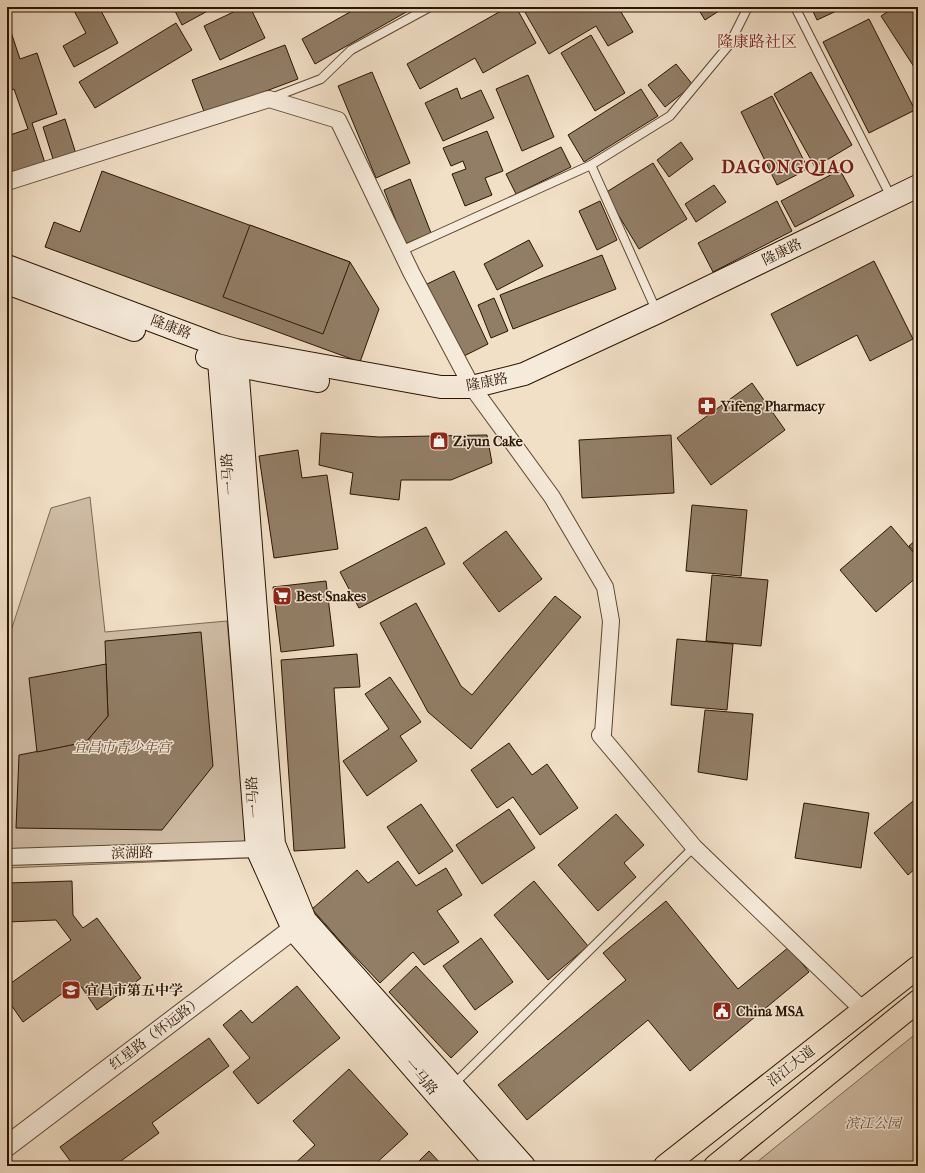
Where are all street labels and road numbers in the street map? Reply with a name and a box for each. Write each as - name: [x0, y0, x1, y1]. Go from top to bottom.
- street label: 隆康路: [759, 235, 805, 269]
- street label: 隆康路: [148, 312, 194, 342]
- street label: 隆康路: [465, 370, 509, 394]
- street label: 一马路: [218, 452, 238, 496]
- street label: 一马路: [243, 775, 263, 819]
- street label: 滨湖路: [111, 844, 153, 862]
- street label: 红星路（怀远路）: [106, 993, 206, 1073]
- street label: 沿江大道: [764, 1042, 818, 1090]
- street label: 一马路: [401, 1056, 441, 1098]

